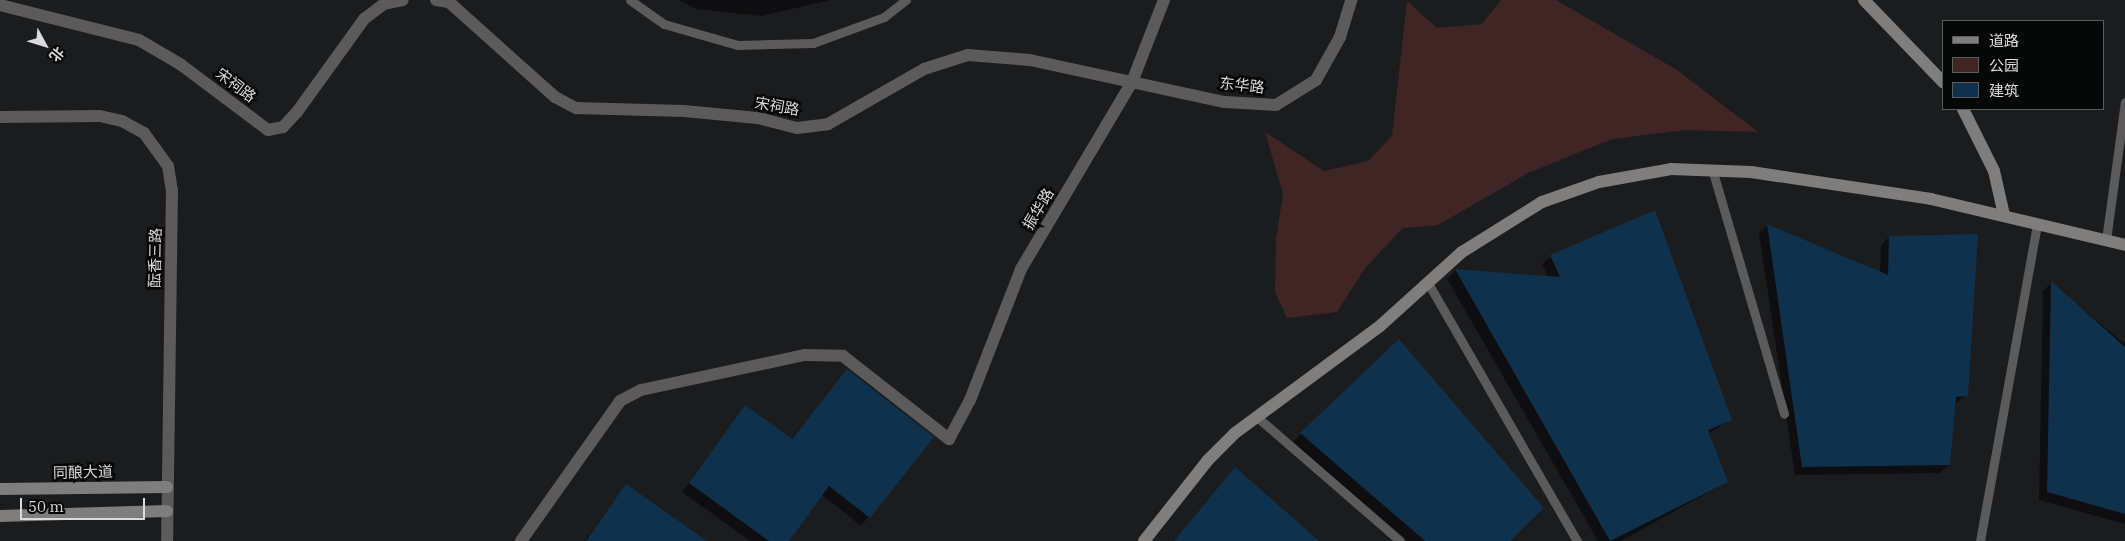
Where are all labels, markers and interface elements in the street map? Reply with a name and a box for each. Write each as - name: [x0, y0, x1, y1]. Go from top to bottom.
- north arrow: [20, 20, 70, 70]
- legend: [1942, 20, 2105, 110]
- text: 道路: [1989, 31, 2019, 50]
- text: 北: [45, 43, 68, 66]
- text: 公园: [1989, 56, 2019, 75]
- street label: 宋祠路: [213, 64, 259, 106]
- street label: 东华路: [1219, 74, 1265, 96]
- text: 建筑: [1989, 81, 2019, 100]
- street label: 宋祠路: [753, 93, 801, 119]
- street label: 振华路: [1019, 185, 1057, 233]
- street label: 酝香三路: [145, 228, 165, 288]
- street label: 同酿大道: [53, 462, 113, 482]
- scale bar: [22, 488, 148, 520]
- text: 50 m: [28, 497, 64, 516]

